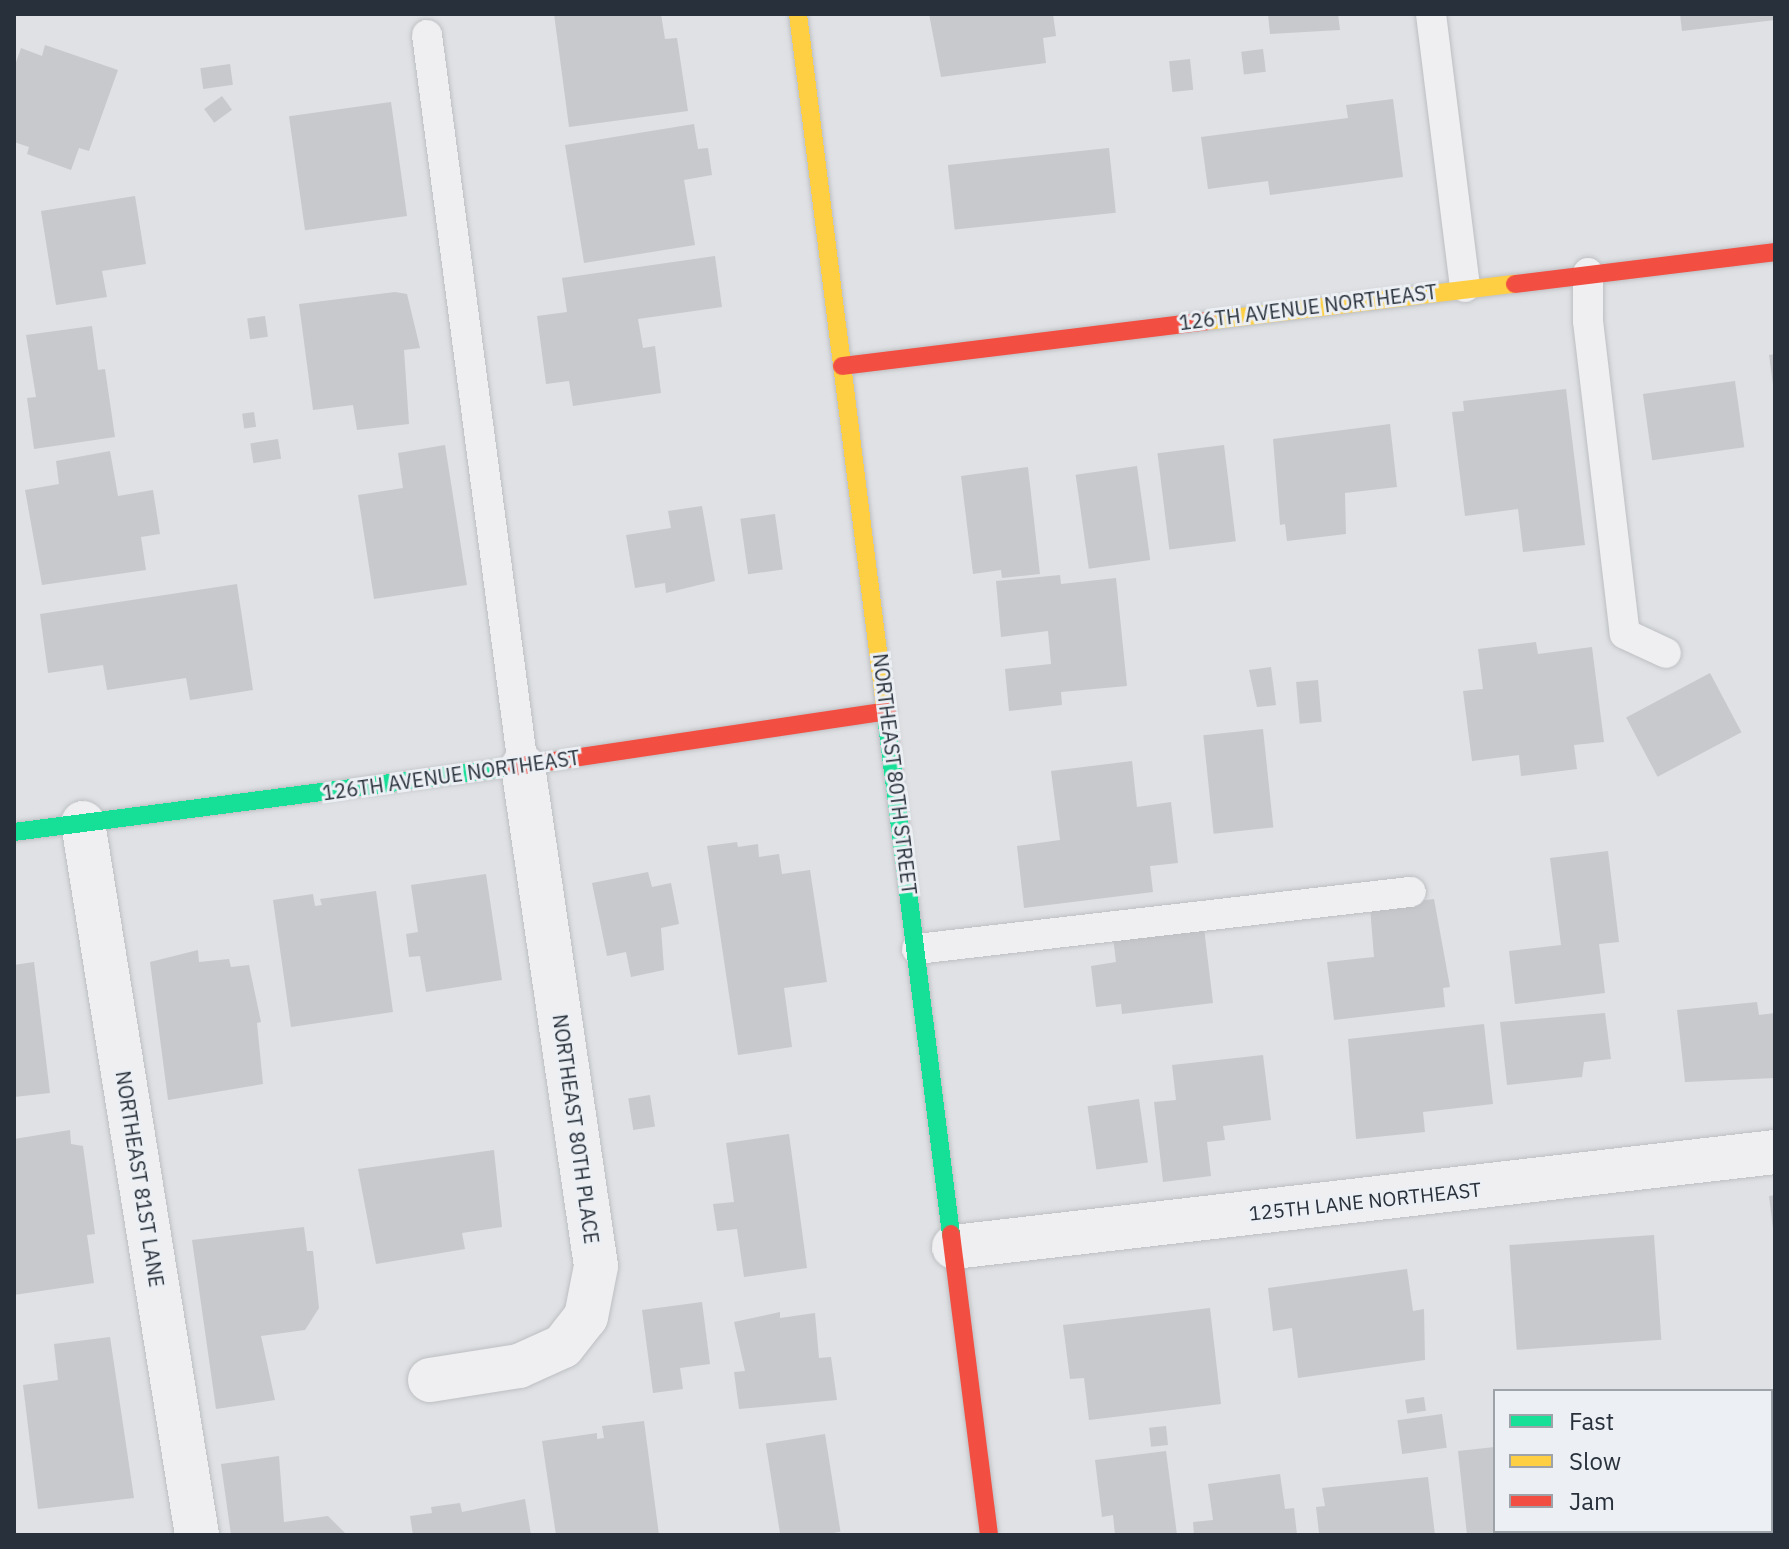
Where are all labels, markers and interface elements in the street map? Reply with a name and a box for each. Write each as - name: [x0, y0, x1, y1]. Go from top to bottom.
- street label: 126TH AVENUE NORTHEAST: [1178, 279, 1438, 335]
- street label: NORTHEAST 80TH STREET: [868, 652, 922, 896]
- street label: 126TH AVENUE NORTHEAST: [321, 745, 581, 805]
- street label: NORTHEAST 80TH PLACE: [548, 1013, 604, 1245]
- street label: NORTHEAST 81ST LANE: [111, 1069, 169, 1289]
- street label: 125TH LANE NORTHEAST: [1248, 1177, 1482, 1225]
- legend: [1493, 1389, 1773, 1533]
- text: Fast: [1569, 1405, 1614, 1437]
- text: Slow: [1569, 1445, 1621, 1477]
- text: Jam: [1569, 1485, 1615, 1517]

